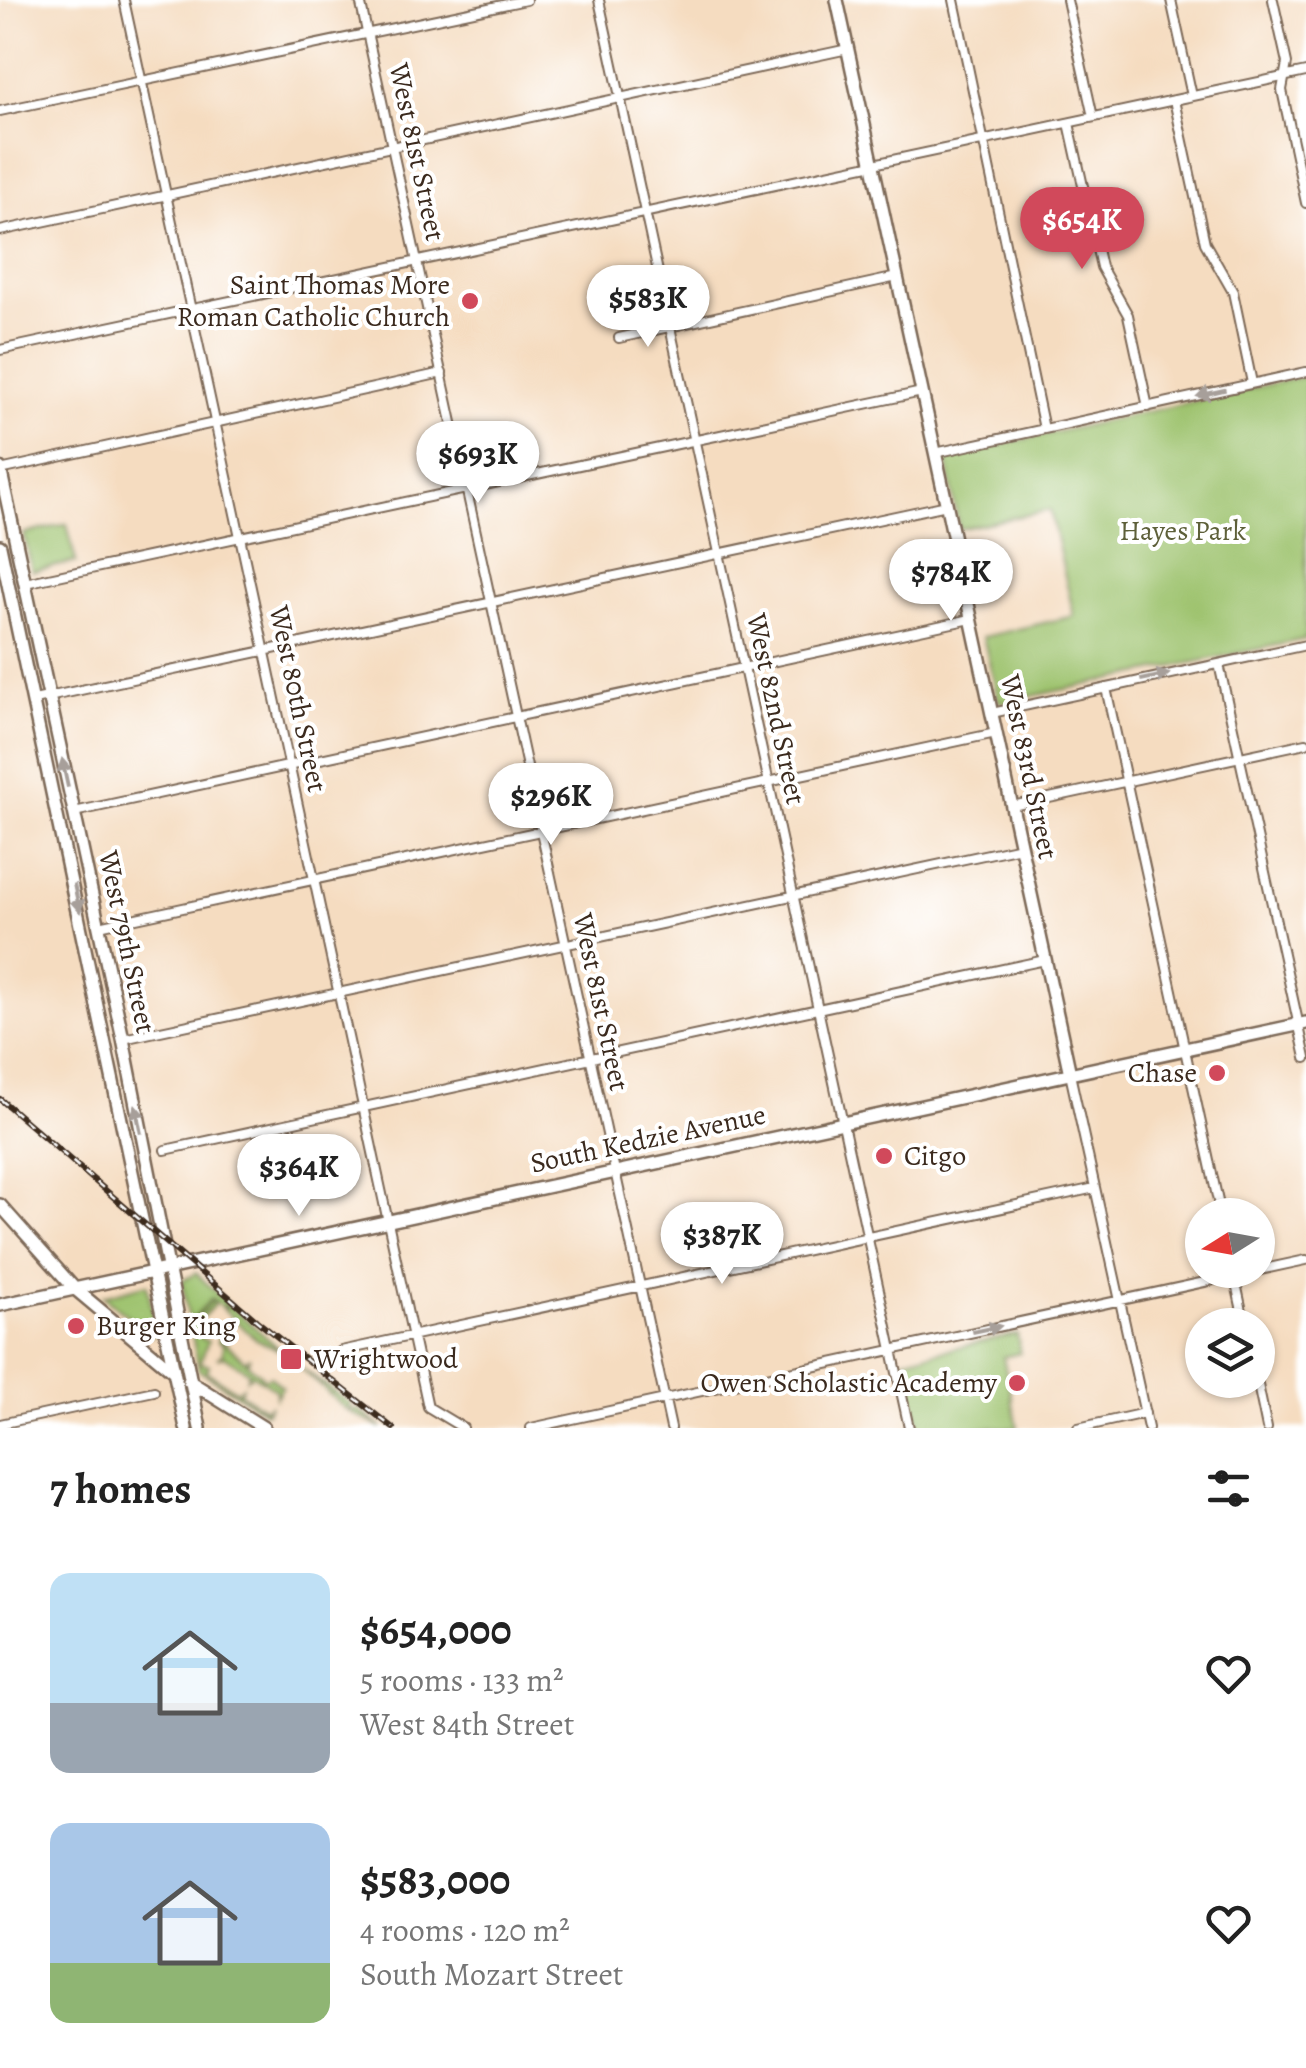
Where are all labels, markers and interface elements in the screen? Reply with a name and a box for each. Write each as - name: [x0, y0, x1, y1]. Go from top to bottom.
- street label: West 81st Street: [379, 59, 454, 244]
- pin: $654K: [1012, 187, 1152, 272]
- text: $654K: [1042, 197, 1122, 241]
- pin: $583K: [578, 265, 718, 350]
- place label: Saint Thomas More Roman Catholic Church: [177, 266, 450, 336]
- text: $583K: [609, 275, 687, 319]
- marker: Saint Thomas More Roman Catholic Church: [459, 290, 481, 312]
- one-way arrow: [1195, 385, 1226, 401]
- pin: $693K: [408, 421, 548, 506]
- text: $693K: [438, 431, 518, 475]
- park label: Hayes Park: [1119, 512, 1247, 550]
- pin: $784K: [881, 539, 1021, 624]
- text: $784K: [911, 549, 991, 593]
- street label: West 80th Street: [259, 601, 336, 796]
- street label: West 82nd Street: [737, 609, 815, 808]
- one-way arrow: [1140, 669, 1171, 685]
- street label: West 83rd Street: [991, 670, 1067, 863]
- one-way arrow: [57, 757, 73, 788]
- pin: $296K: [481, 763, 621, 848]
- text: $296K: [510, 773, 592, 817]
- street label: West 79th Street: [89, 846, 165, 1037]
- one-way arrow: [69, 883, 85, 914]
- street label: West 81st Street: [563, 909, 638, 1094]
- place label: Chase: [1128, 1054, 1197, 1092]
- marker: Chase: [1206, 1062, 1228, 1084]
- street label: South Kedzie Avenue: [527, 1095, 769, 1183]
- one-way arrow: [130, 1103, 146, 1134]
- pin: $364K: [229, 1134, 369, 1219]
- place label: Citgo: [904, 1137, 966, 1175]
- text: $364K: [259, 1144, 339, 1188]
- marker: Citgo: [873, 1145, 895, 1167]
- north arrow: [1185, 1198, 1275, 1288]
- map controls: [1185, 1198, 1275, 1398]
- pin: $387K: [652, 1202, 792, 1287]
- text: $387K: [683, 1212, 761, 1256]
- place label: Burger King: [96, 1307, 236, 1345]
- button: layers: [1185, 1308, 1275, 1398]
- marker: Burger King: [65, 1315, 87, 1337]
- one-way arrow: [972, 1320, 1003, 1336]
- place label: Wrightwood: [313, 1340, 459, 1378]
- marker: Wrightwood: [278, 1346, 304, 1372]
- place label: Owen Scholastic Academy: [700, 1364, 998, 1402]
- marker: Owen Scholastic Academy: [1006, 1372, 1028, 1394]
- text: 7 homes: [50, 1460, 191, 1517]
- icon: filters: [1201, 1461, 1256, 1516]
- text: $654,000: [360, 1601, 512, 1658]
- icon: home: [130, 1613, 250, 1733]
- icon: heart: [1201, 1646, 1256, 1701]
- text: 5 rooms · 133 m²: [360, 1658, 563, 1702]
- text: West 84th Street: [360, 1702, 574, 1746]
- text: $583,000: [360, 1851, 510, 1908]
- icon: home: [130, 1863, 250, 1983]
- icon: heart: [1201, 1896, 1256, 1951]
- text: 4 rooms · 120 m²: [360, 1908, 570, 1952]
- text: South Mozart Street: [360, 1952, 623, 1996]

